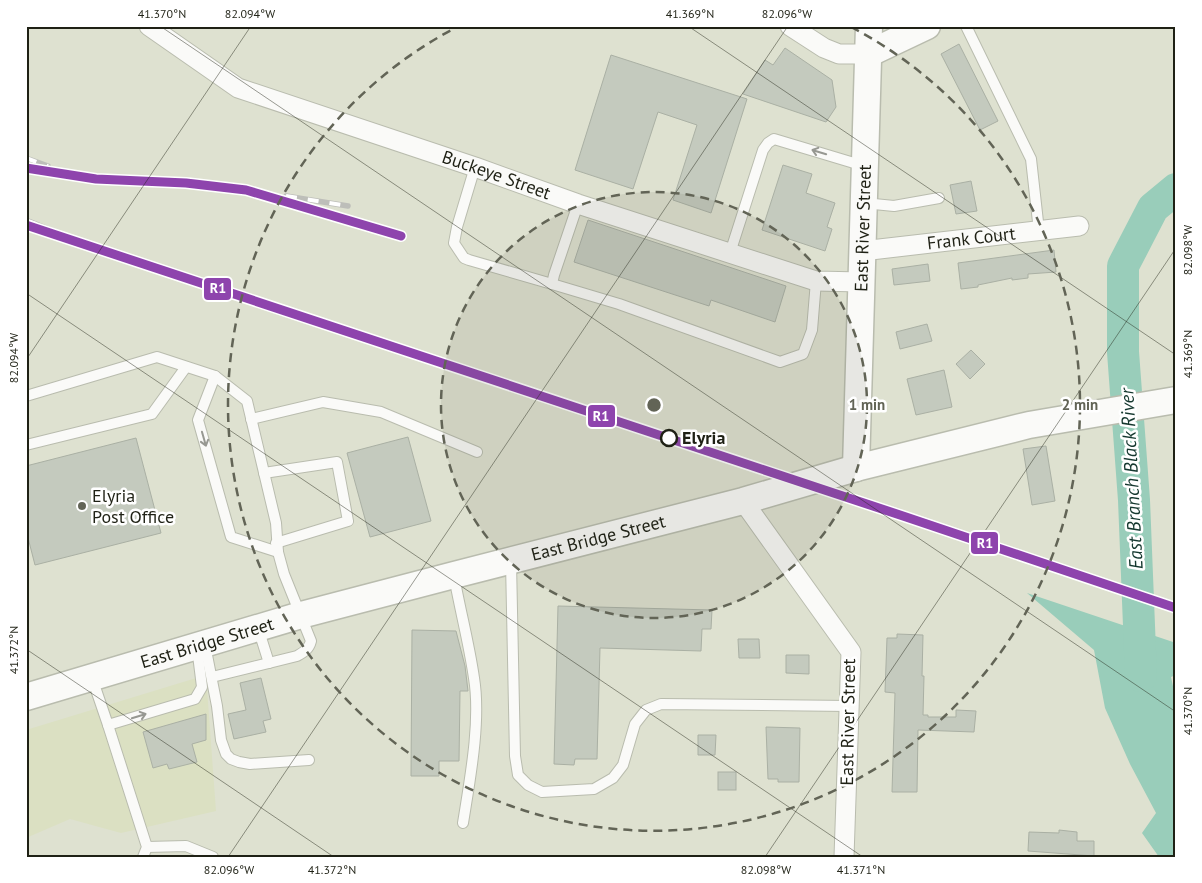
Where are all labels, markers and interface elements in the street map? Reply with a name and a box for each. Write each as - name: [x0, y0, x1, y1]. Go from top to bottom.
- text: 41.370°N: [138, 6, 186, 21]
- text: 82.094°W: [225, 6, 275, 21]
- text: 41.369°N: [666, 6, 714, 21]
- text: 82.096°W: [762, 6, 812, 21]
- street label: Buckeye Street: [439, 145, 554, 204]
- one-way arrow: [812, 147, 828, 157]
- street label: East River Street: [849, 164, 876, 292]
- street label: Frank Court: [926, 221, 1017, 254]
- text: 82.098°W: [1180, 225, 1195, 275]
- line badge: R1: [203, 277, 232, 301]
- text: R1: [210, 279, 226, 297]
- text: 41.369°N: [1180, 330, 1195, 378]
- text: 82.094°W: [6, 333, 21, 383]
- water label: East Branch Black River: [1114, 386, 1148, 570]
- text: 1 min: [849, 395, 885, 414]
- text: 2 min: [1062, 395, 1098, 414]
- centre of rings: [645, 396, 663, 414]
- line badge: R1: [587, 404, 616, 428]
- text: R1: [593, 407, 609, 425]
- place label: Elyria: [682, 426, 725, 449]
- marker: Elyria: [660, 429, 678, 447]
- one-way arrow: [199, 430, 209, 446]
- place label: Elyria Post Office: [92, 484, 174, 528]
- marker: Elyria Post Office: [76, 500, 88, 512]
- street label: East Bridge Street: [528, 509, 668, 566]
- line badge: R1: [970, 531, 999, 555]
- text: R1: [977, 534, 993, 552]
- street label: East Bridge Street: [138, 612, 276, 673]
- text: 41.372°N: [6, 626, 21, 674]
- street label: East River Street: [835, 658, 860, 786]
- text: 41.370°N: [1180, 687, 1195, 735]
- one-way arrow: [131, 710, 147, 720]
- text: 82.096°W: [204, 862, 254, 877]
- text: 41.372°N: [308, 862, 356, 877]
- text: 82.098°W: [741, 862, 791, 877]
- text: 41.371°N: [837, 862, 885, 877]

